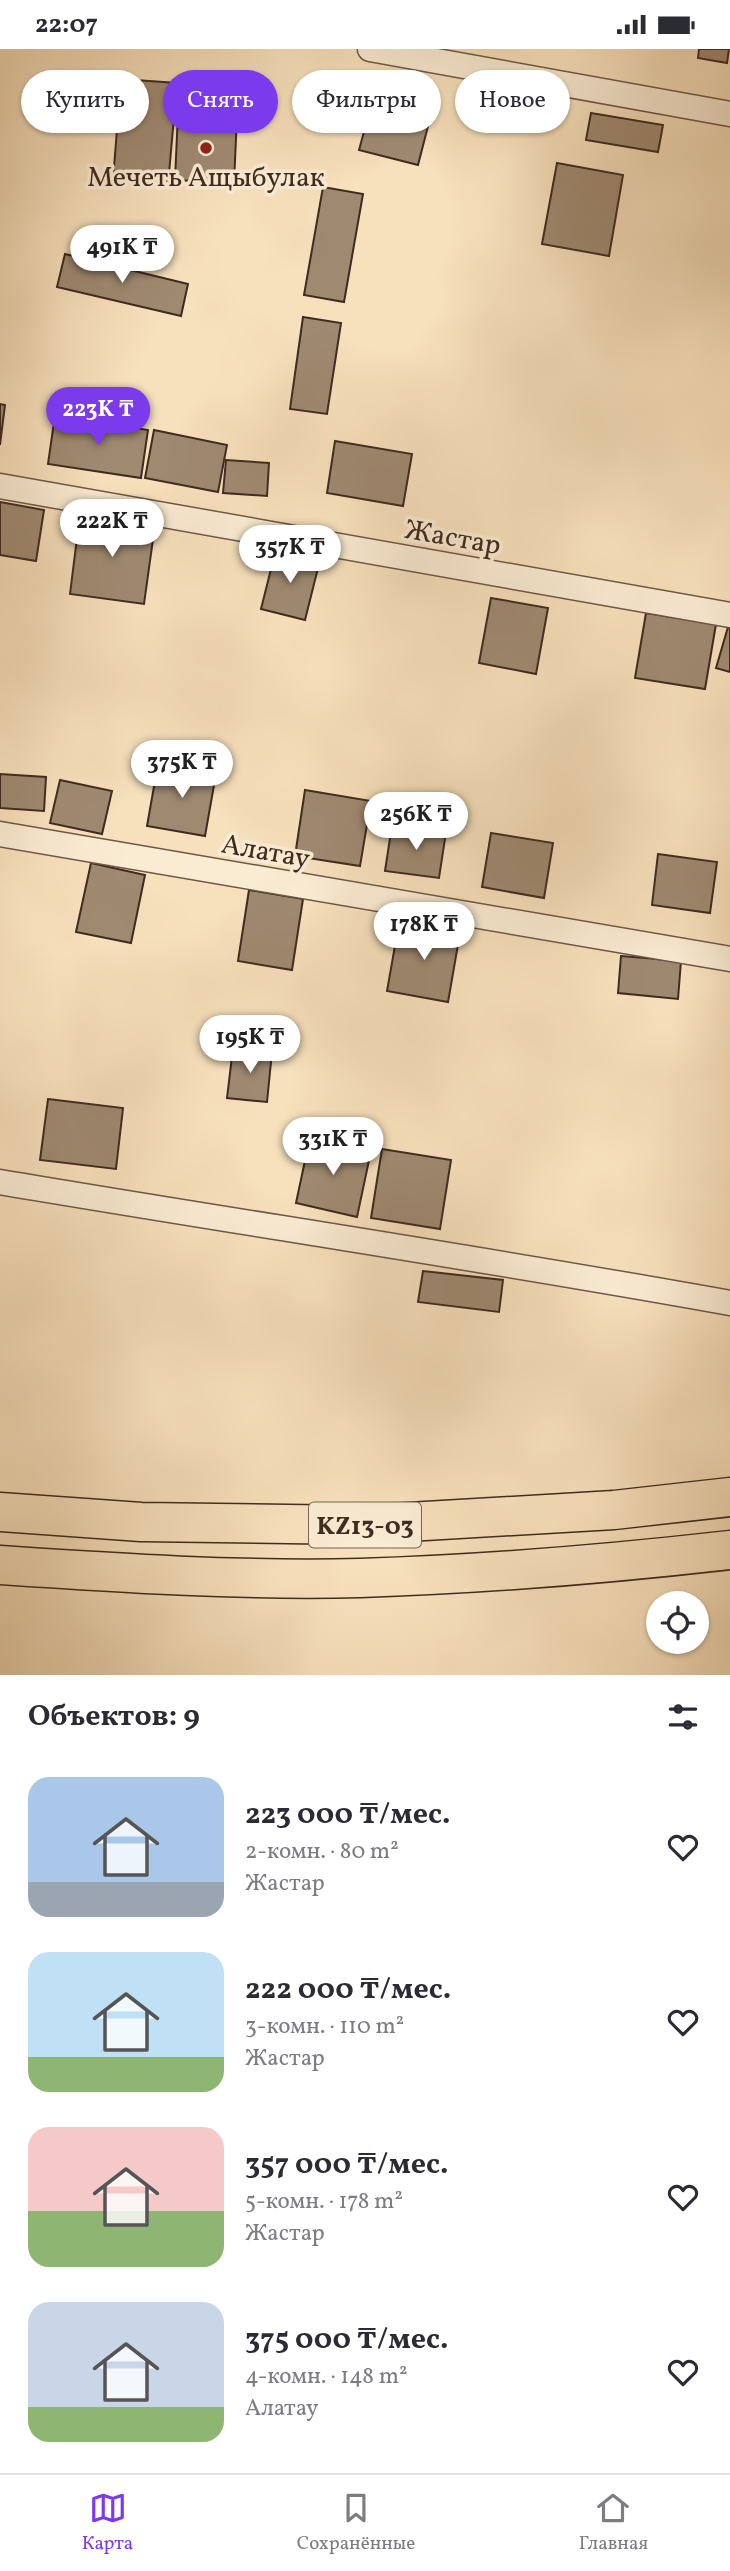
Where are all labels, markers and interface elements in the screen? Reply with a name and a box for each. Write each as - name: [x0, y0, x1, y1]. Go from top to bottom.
- text: 22:07: [35, 7, 98, 43]
- chip: Купить: [21, 70, 149, 133]
- chip: Снять: [163, 70, 278, 133]
- chip: Фильтры: [292, 70, 441, 133]
- chip: Новое: [455, 70, 570, 133]
- marker: Мечеть Ащыбулак: [198, 140, 214, 156]
- place label: Мечеть Ащыбулак: [87, 159, 325, 198]
- pin: 491K ₸: [65, 225, 179, 285]
- text: 491K ₸: [86, 232, 158, 264]
- pin: 223K ₸: [41, 387, 155, 447]
- text: 223K ₸: [62, 394, 134, 426]
- pin: 222K ₸: [55, 499, 169, 559]
- text: 222K ₸: [76, 506, 148, 538]
- street label: Жастар: [401, 511, 504, 566]
- pin: 357K ₸: [233, 525, 347, 585]
- text: 357K ₸: [255, 532, 325, 564]
- pin: 375K ₸: [125, 741, 239, 800]
- text: 375K ₸: [147, 747, 217, 779]
- pin: 256K ₸: [359, 793, 473, 852]
- text: 256K ₸: [380, 799, 452, 831]
- street label: Алатау: [218, 825, 313, 879]
- pin: 178K ₸: [367, 902, 481, 962]
- text: 178K ₸: [390, 909, 458, 941]
- pin: 195K ₸: [193, 1016, 307, 1075]
- text: 195K ₸: [215, 1022, 285, 1054]
- pin: 331K ₸: [276, 1117, 390, 1177]
- text: 331K ₸: [299, 1124, 367, 1156]
- road number: KZ13-03: [309, 1503, 421, 1547]
- map controls: [646, 1591, 709, 1654]
- button: locate: [646, 1591, 709, 1654]
- text: Объектов: 9: [28, 1696, 200, 1738]
- icon: filters: [664, 1698, 702, 1736]
- text: 223 000 ₸/мес.: [245, 1794, 451, 1836]
- icon: home: [84, 1805, 168, 1889]
- icon: heart: [664, 1828, 702, 1866]
- text: 2-комн. · 80 m²: [245, 1836, 399, 1868]
- text: Жастар: [245, 1868, 325, 1900]
- text: 222 000 ₸/мес.: [245, 1969, 451, 2011]
- icon: home: [84, 1980, 168, 2064]
- icon: heart: [664, 2003, 702, 2041]
- text: 3-комн. · 110 m²: [245, 2011, 404, 2043]
- text: Жастар: [245, 2043, 325, 2075]
- text: 357 000 ₸/мес.: [245, 2144, 449, 2186]
- icon: home: [84, 2155, 168, 2239]
- icon: heart: [664, 2178, 702, 2216]
- text: 5-комн. · 178 m²: [245, 2186, 403, 2218]
- text: Жастар: [245, 2218, 325, 2250]
- text: 375 000 ₸/мес.: [245, 2319, 449, 2361]
- icon: home: [84, 2330, 168, 2414]
- icon: heart: [664, 2353, 702, 2391]
- text: 4-комн. · 148 m²: [245, 2361, 408, 2393]
- text: Алатау: [245, 2393, 318, 2425]
- tab: Карта: [82, 2489, 133, 2557]
- tab: Сохранённые: [297, 2489, 415, 2557]
- tab: Главная: [579, 2489, 648, 2557]

